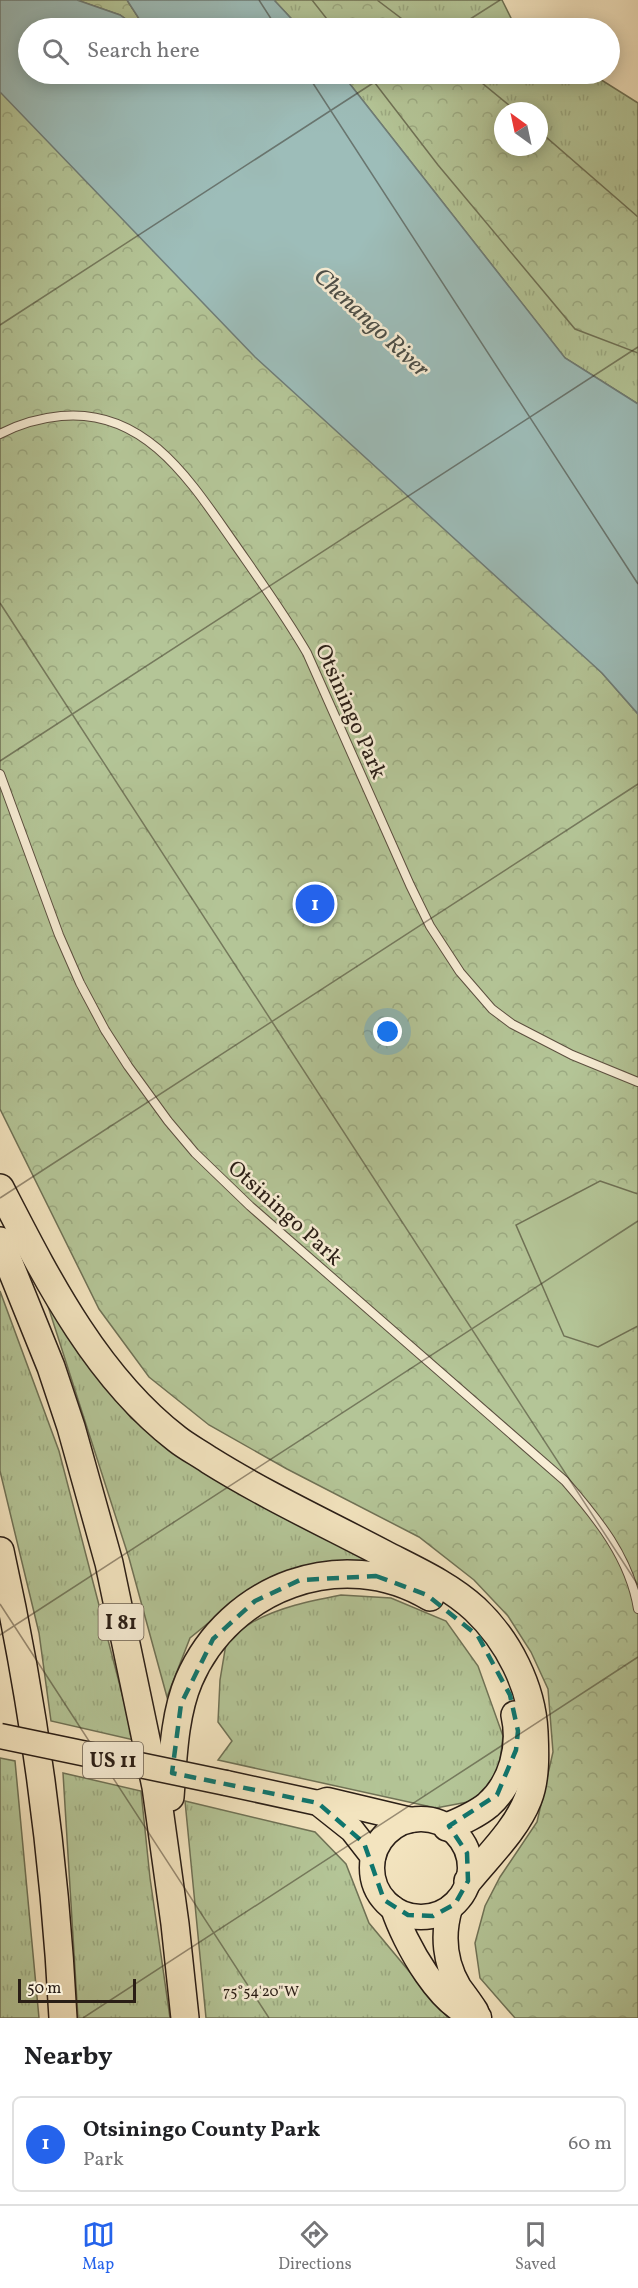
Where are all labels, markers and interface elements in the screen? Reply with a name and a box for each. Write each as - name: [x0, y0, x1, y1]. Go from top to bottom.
- search box: [18, 18, 620, 84]
- icon: search: [39, 35, 72, 68]
- text: Search here: [87, 36, 200, 67]
- north arrow: [494, 102, 548, 156]
- water label: Chenango River: [305, 261, 437, 387]
- street label: Otsiningo Park: [306, 639, 393, 785]
- pin: 1: [296, 882, 334, 926]
- your location: [373, 1017, 402, 1046]
- street label: Otsiningo Park: [220, 1154, 349, 1274]
- road number: I 81: [98, 1604, 144, 1640]
- road number: US 11: [83, 1742, 143, 1778]
- scale bar: [18, 1976, 136, 2004]
- text: 50 m: [27, 1978, 61, 2000]
- text: 75°54'20"W: [223, 1982, 299, 2003]
- text: Nearby: [24, 2039, 113, 2075]
- text: Otsiningo County Park: [83, 2115, 320, 2146]
- text: 1: [41, 2130, 50, 2158]
- text: 60 m: [568, 2130, 612, 2158]
- text: Park: [83, 2146, 124, 2174]
- tab: Map: [82, 2218, 115, 2276]
- tab: Directions: [278, 2218, 352, 2276]
- tab: Saved: [515, 2218, 556, 2276]

